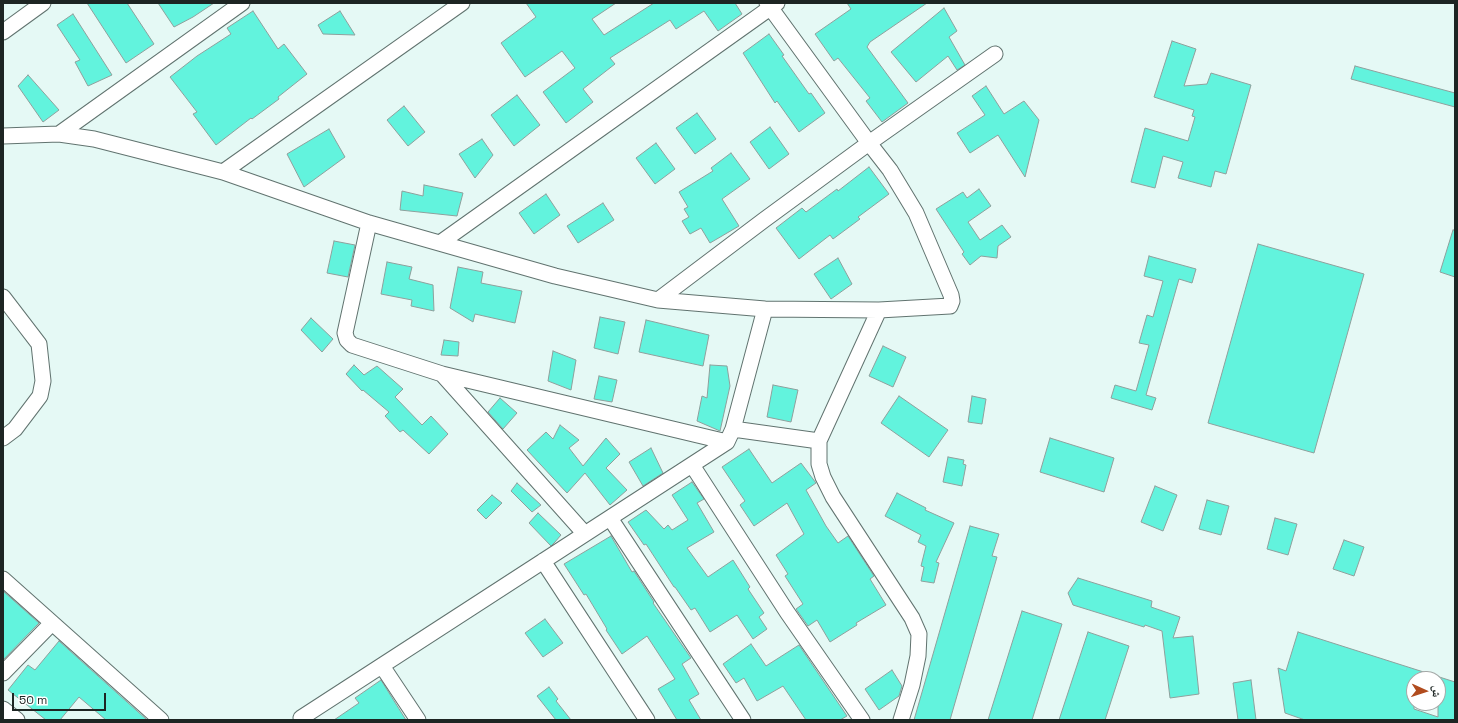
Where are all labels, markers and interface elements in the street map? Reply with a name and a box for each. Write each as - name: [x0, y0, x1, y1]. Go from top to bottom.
- north arrow: [1406, 671, 1446, 711]
- scale bar: [14, 685, 108, 711]
- text: ش: [1430, 685, 1444, 698]
- text: 50 m: [19, 692, 47, 708]

